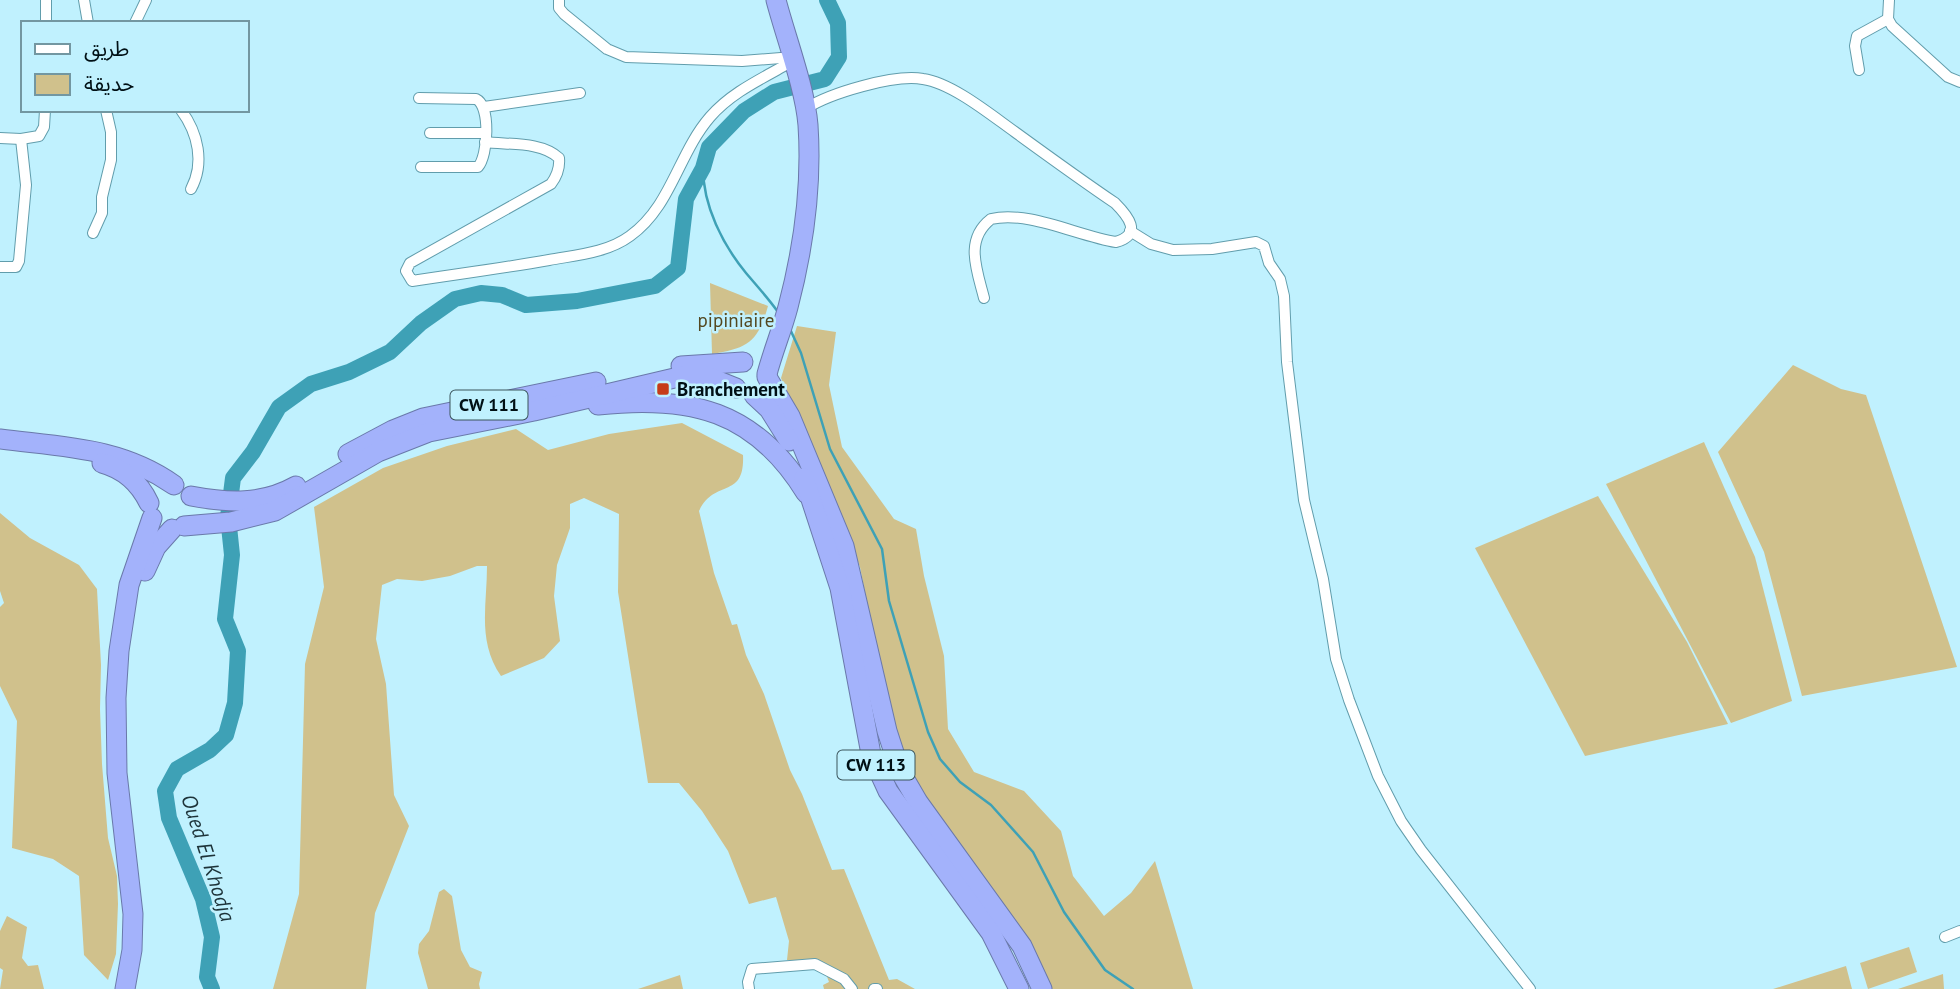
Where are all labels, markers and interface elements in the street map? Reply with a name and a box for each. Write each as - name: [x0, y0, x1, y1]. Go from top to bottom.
- legend: [21, 21, 248, 112]
- text: طريق: [84, 35, 129, 62]
- text: حديقة: [84, 70, 134, 97]
- park label: pipiniaire: [698, 308, 774, 332]
- place label: Branchement: [677, 377, 785, 401]
- marker: Branchement: [655, 381, 671, 397]
- road number: CW 111: [450, 390, 528, 419]
- road number: CW 113: [838, 750, 914, 780]
- water label: Oued El Khodja: [175, 791, 242, 926]

